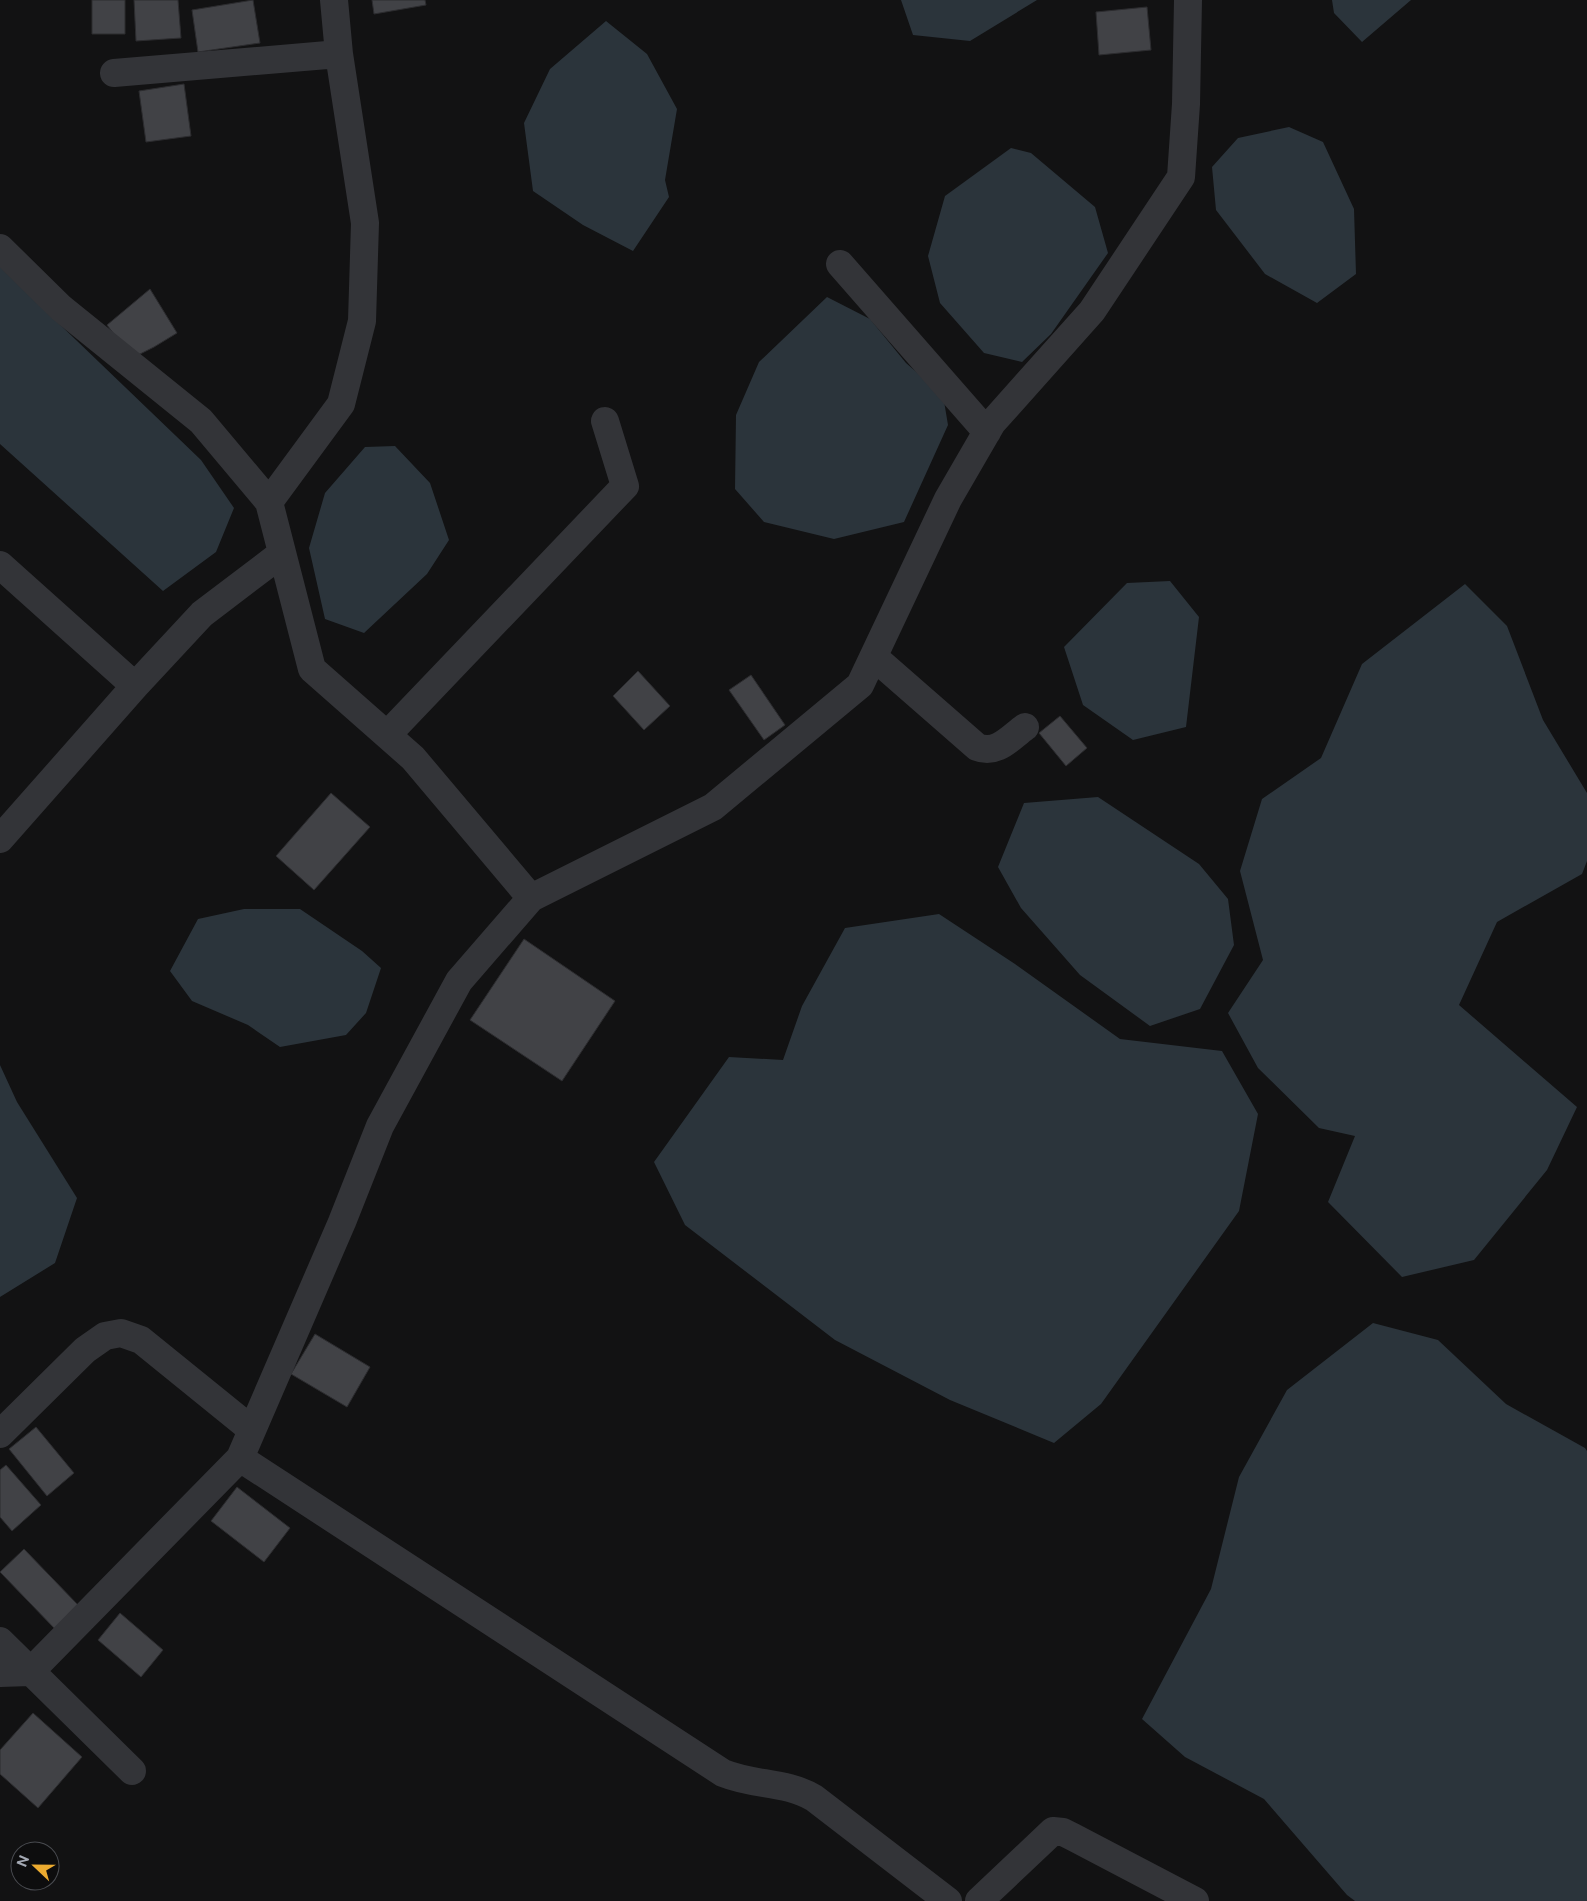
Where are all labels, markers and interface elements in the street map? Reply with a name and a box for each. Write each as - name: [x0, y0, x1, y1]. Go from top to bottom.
- north arrow: [10, 1841, 60, 1891]
- text: N: [13, 1853, 32, 1869]

